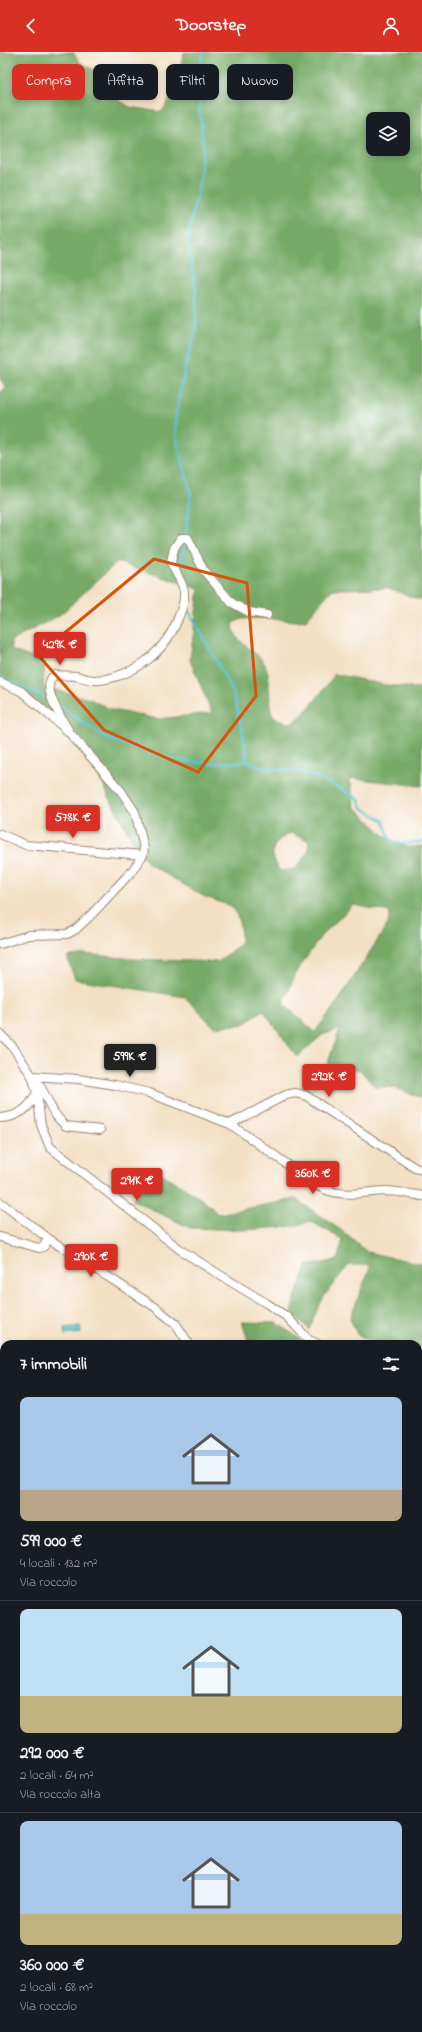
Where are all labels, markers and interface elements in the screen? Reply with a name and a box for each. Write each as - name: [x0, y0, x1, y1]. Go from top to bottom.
- text: Doorstep: [176, 13, 246, 39]
- icon: back: [20, 15, 42, 37]
- icon: person: [380, 15, 402, 37]
- chip: Compra: [12, 64, 85, 100]
- chip: Affitta: [93, 64, 158, 100]
- chip: Filtri: [166, 64, 219, 100]
- chip: Nuovo: [227, 64, 293, 100]
- map controls: [366, 112, 410, 156]
- button: layers: [366, 112, 410, 156]
- pin: 429K €: [27, 632, 93, 666]
- text: 429K €: [43, 635, 77, 654]
- pin: 578K €: [40, 805, 106, 839]
- text: 578K €: [55, 808, 91, 827]
- pin: 599K €: [97, 1044, 163, 1078]
- text: 599K €: [113, 1047, 147, 1066]
- pin: 292K €: [296, 1064, 362, 1098]
- text: 292K €: [311, 1067, 347, 1086]
- pin: 360K €: [280, 1161, 346, 1195]
- text: 360K €: [295, 1164, 331, 1183]
- pin: 291K €: [104, 1168, 170, 1202]
- text: 291K €: [120, 1171, 154, 1190]
- pin: 290K €: [58, 1244, 124, 1278]
- text: 290K €: [74, 1247, 108, 1266]
- text: 7 immobili: [20, 1352, 87, 1377]
- icon: filters: [380, 1353, 402, 1375]
- icon: home: [175, 1423, 247, 1495]
- text: 599 000 €: [20, 1529, 82, 1554]
- text: 4 locali · 132 m²: [20, 1554, 97, 1573]
- text: Via roccolo: [20, 1573, 77, 1592]
- icon: home: [175, 1635, 247, 1707]
- text: 292 000 €: [20, 1741, 84, 1766]
- text: 2 locali · 64 m²: [20, 1766, 94, 1785]
- text: Via roccolo alta: [20, 1785, 101, 1804]
- icon: home: [175, 1847, 247, 1919]
- text: 360 000 €: [20, 1953, 84, 1978]
- text: 2 locali · 68 m²: [20, 1978, 93, 1997]
- text: Via roccolo: [20, 1997, 77, 2016]

